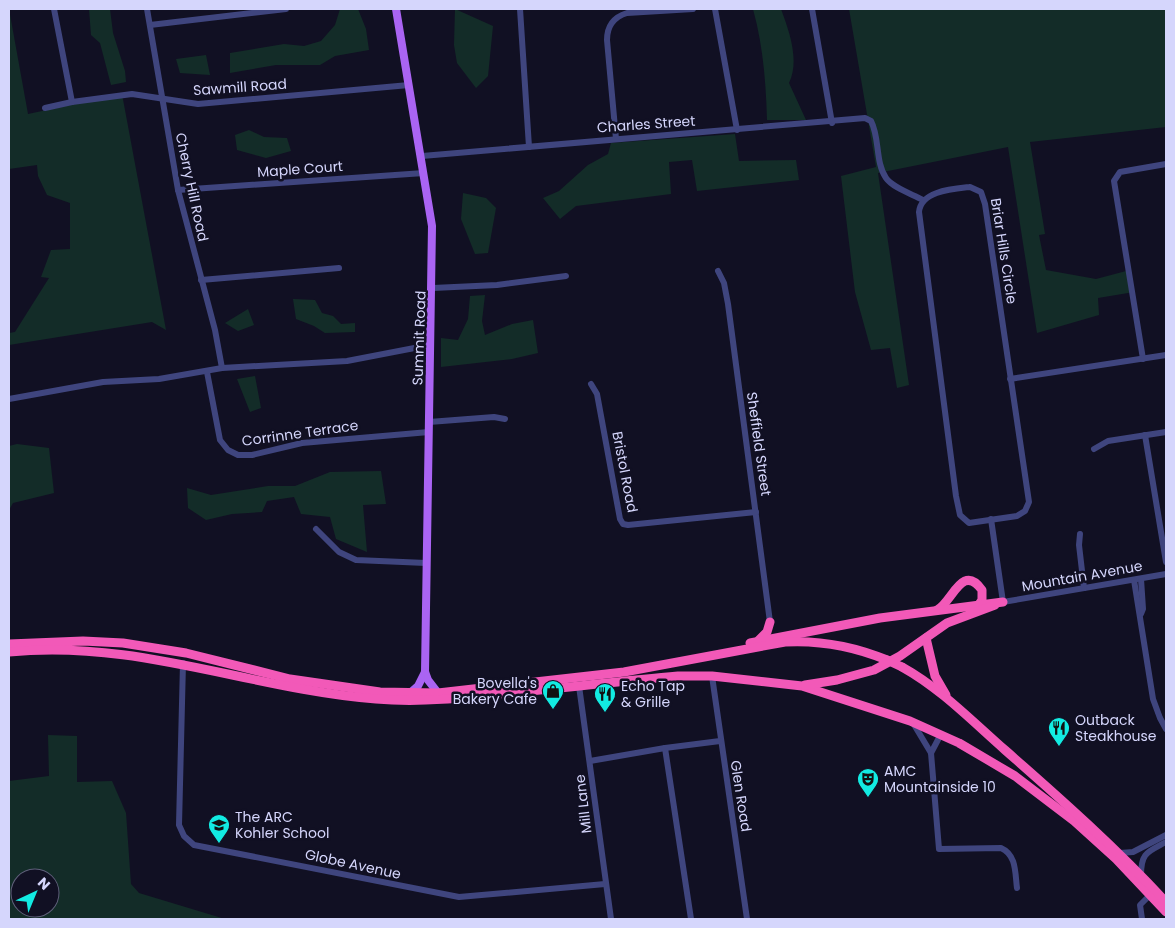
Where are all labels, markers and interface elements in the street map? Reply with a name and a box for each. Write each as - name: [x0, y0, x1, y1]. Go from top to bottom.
- street label: Sawmill Road: [192, 74, 288, 100]
- street label: Charles Street: [596, 111, 696, 137]
- street label: Cherry Hill Road: [171, 131, 213, 243]
- street label: Maple Court: [256, 156, 344, 182]
- street label: Briar Hills Circle: [986, 197, 1022, 306]
- street label: Summit Road: [407, 290, 431, 386]
- street label: Sheffield Street: [742, 391, 776, 497]
- street label: Corrinne Terrace: [241, 415, 360, 451]
- street label: Bristol Road: [607, 430, 643, 514]
- street label: Mountain Avenue: [1020, 555, 1144, 596]
- place label: Bovella's Bakery Cafe: [453, 673, 537, 709]
- place label: Echo Tap & Grille: [621, 676, 685, 712]
- shop icon: Bovella's Bakery Cafe: [541, 679, 565, 710]
- restaurant icon: Echo Tap & Grille: [593, 682, 617, 713]
- place label: Outback Steakhouse: [1075, 710, 1157, 746]
- restaurant icon: Outback Steakhouse: [1047, 716, 1071, 747]
- street label: Glen Road: [725, 759, 757, 833]
- place label: AMC Mountainside 10: [884, 761, 996, 797]
- theatre icon: AMC Mountainside 10: [856, 767, 880, 798]
- street label: Mill Lane: [569, 773, 597, 835]
- place label: The ARC Kohler School: [235, 807, 329, 843]
- school or university icon: The ARC Kohler School: [207, 813, 231, 844]
- street label: Globe Avenue: [303, 844, 403, 884]
- north arrow: [10, 868, 60, 918]
- text: N: [33, 873, 55, 894]

